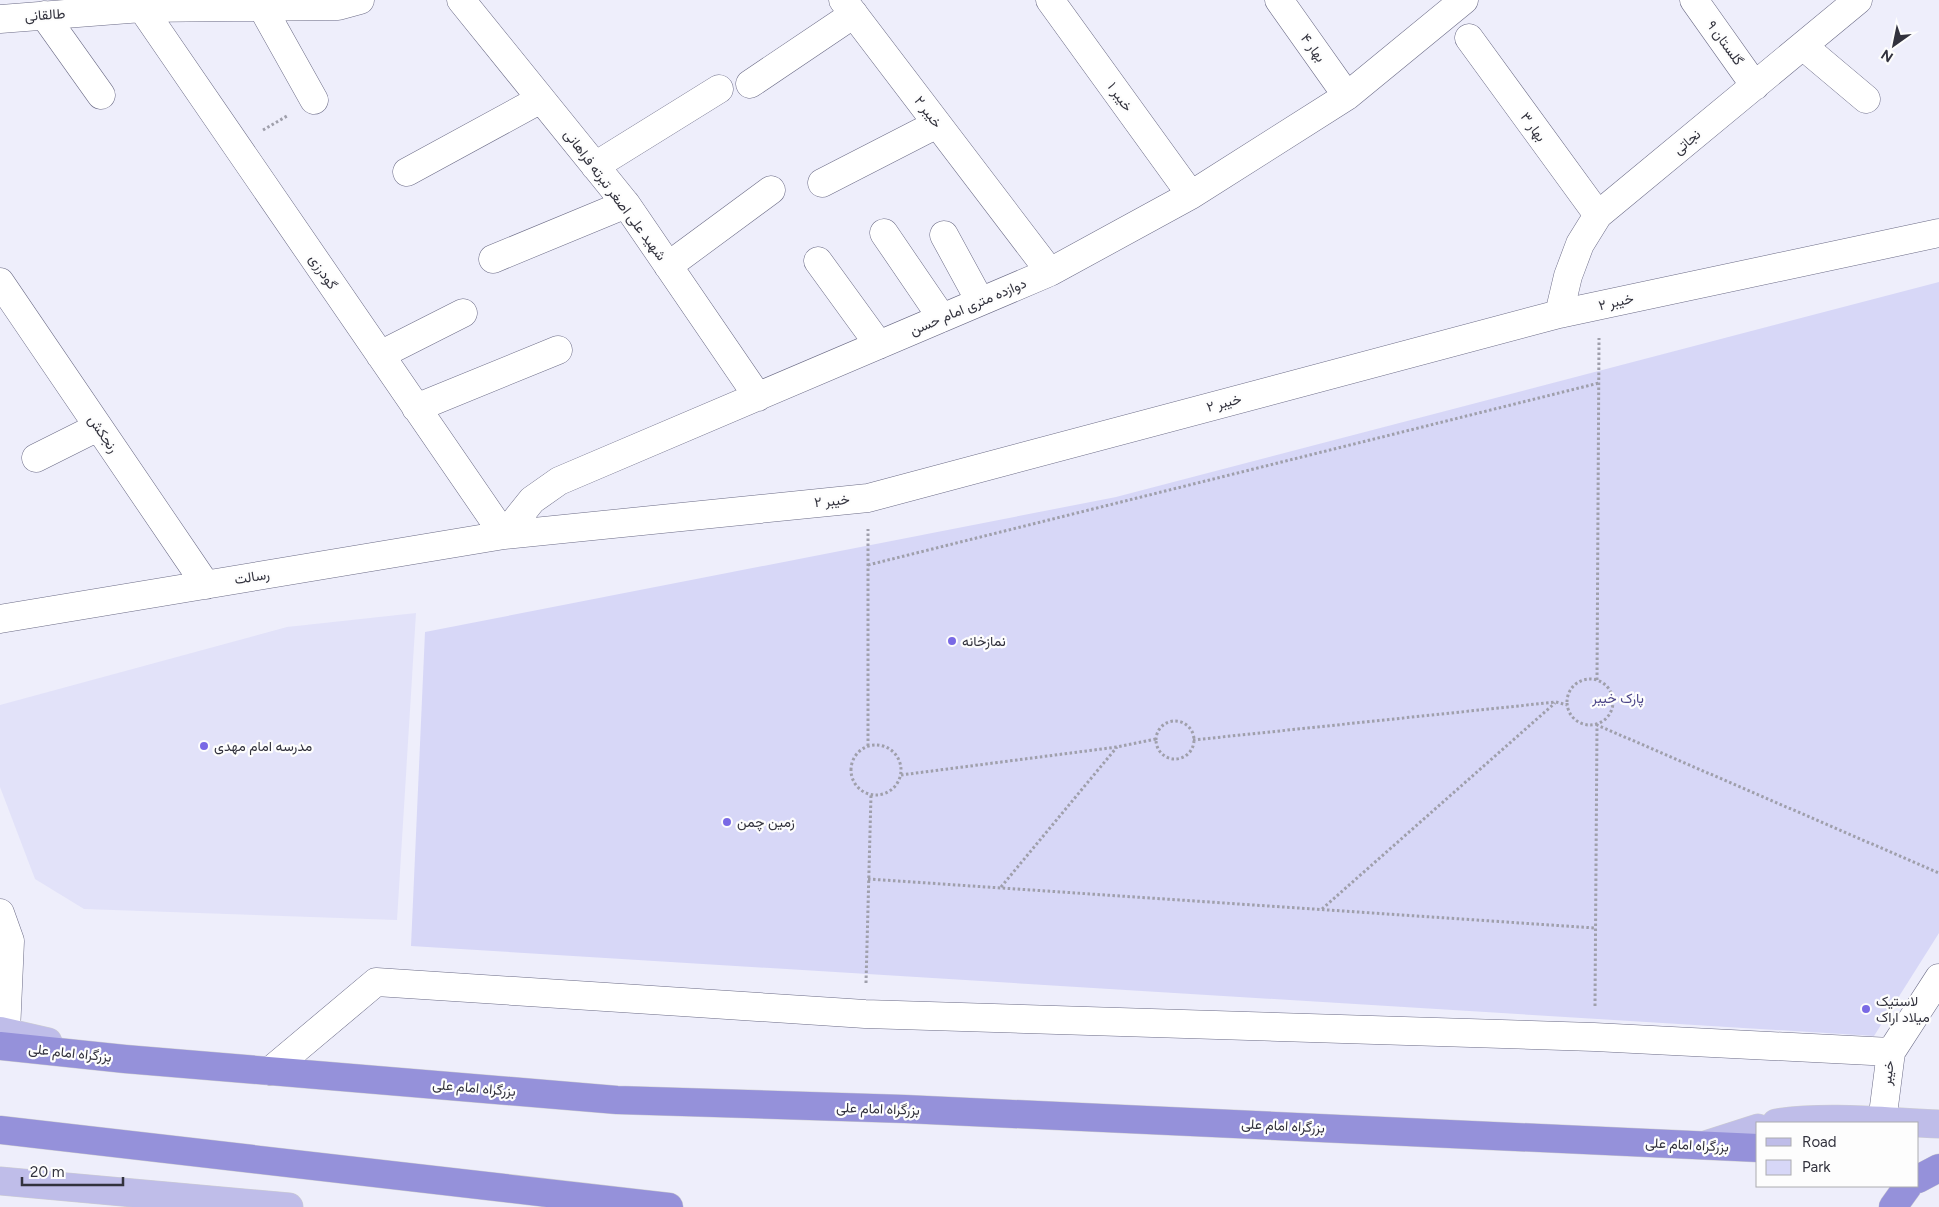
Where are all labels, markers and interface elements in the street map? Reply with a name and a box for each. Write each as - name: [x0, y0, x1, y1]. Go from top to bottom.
- street label: طالقانی: [24, 5, 66, 25]
- street label: گلستان ۹: [1703, 17, 1747, 69]
- north arrow: [1869, 20, 1919, 70]
- street label: بهار ۴: [1297, 30, 1329, 66]
- text: N: [1878, 45, 1896, 66]
- street label: خیبر ۱: [1104, 79, 1136, 115]
- street label: خیبر ۲: [911, 93, 945, 131]
- street label: بهار ۳: [1517, 109, 1549, 145]
- street label: شهید علی اصغر تبرته فراهانی: [560, 126, 670, 264]
- street label: نجاتی: [1670, 126, 1704, 158]
- street label: گودرزی: [305, 251, 341, 293]
- street label: دوازده متری امام حسن: [907, 275, 1029, 339]
- street label: خیبر ۲: [1597, 290, 1635, 314]
- street label: خیبر ۲: [1205, 390, 1243, 416]
- street label: رنجکش: [84, 412, 122, 456]
- street label: خیبر ۲: [813, 491, 851, 511]
- street label: رسالت: [233, 566, 271, 588]
- place label: نمازخانه: [962, 633, 1006, 650]
- marker: نمازخانه: [946, 635, 958, 647]
- park label: پارک خیبر: [1591, 690, 1644, 708]
- place label: مدرسه امام مهدی: [214, 738, 312, 755]
- marker: مدرسه امام مهدی: [198, 740, 210, 752]
- place label: زمین چمن: [737, 814, 795, 832]
- marker: زمین چمن: [721, 816, 733, 828]
- place label: لاستیک میلاد اراک: [1876, 993, 1930, 1026]
- marker: لاستیک میلاد اراک: [1860, 1003, 1872, 1015]
- street label: بزرگراه امام علی: [27, 1040, 113, 1066]
- street label: خیبر: [1878, 1060, 1898, 1087]
- street label: بزرگراه امام علی: [432, 1076, 516, 1100]
- street label: بزرگراه امام علی: [836, 1099, 920, 1119]
- street label: بزرگراه امام علی: [1241, 1115, 1325, 1137]
- legend: [1756, 1122, 1919, 1187]
- text: Road: [1802, 1133, 1837, 1151]
- street label: بزرگراه امام علی: [1645, 1134, 1729, 1156]
- scale bar: [22, 1154, 124, 1186]
- text: Park: [1802, 1158, 1831, 1176]
- text: 20 m: [30, 1163, 64, 1181]

